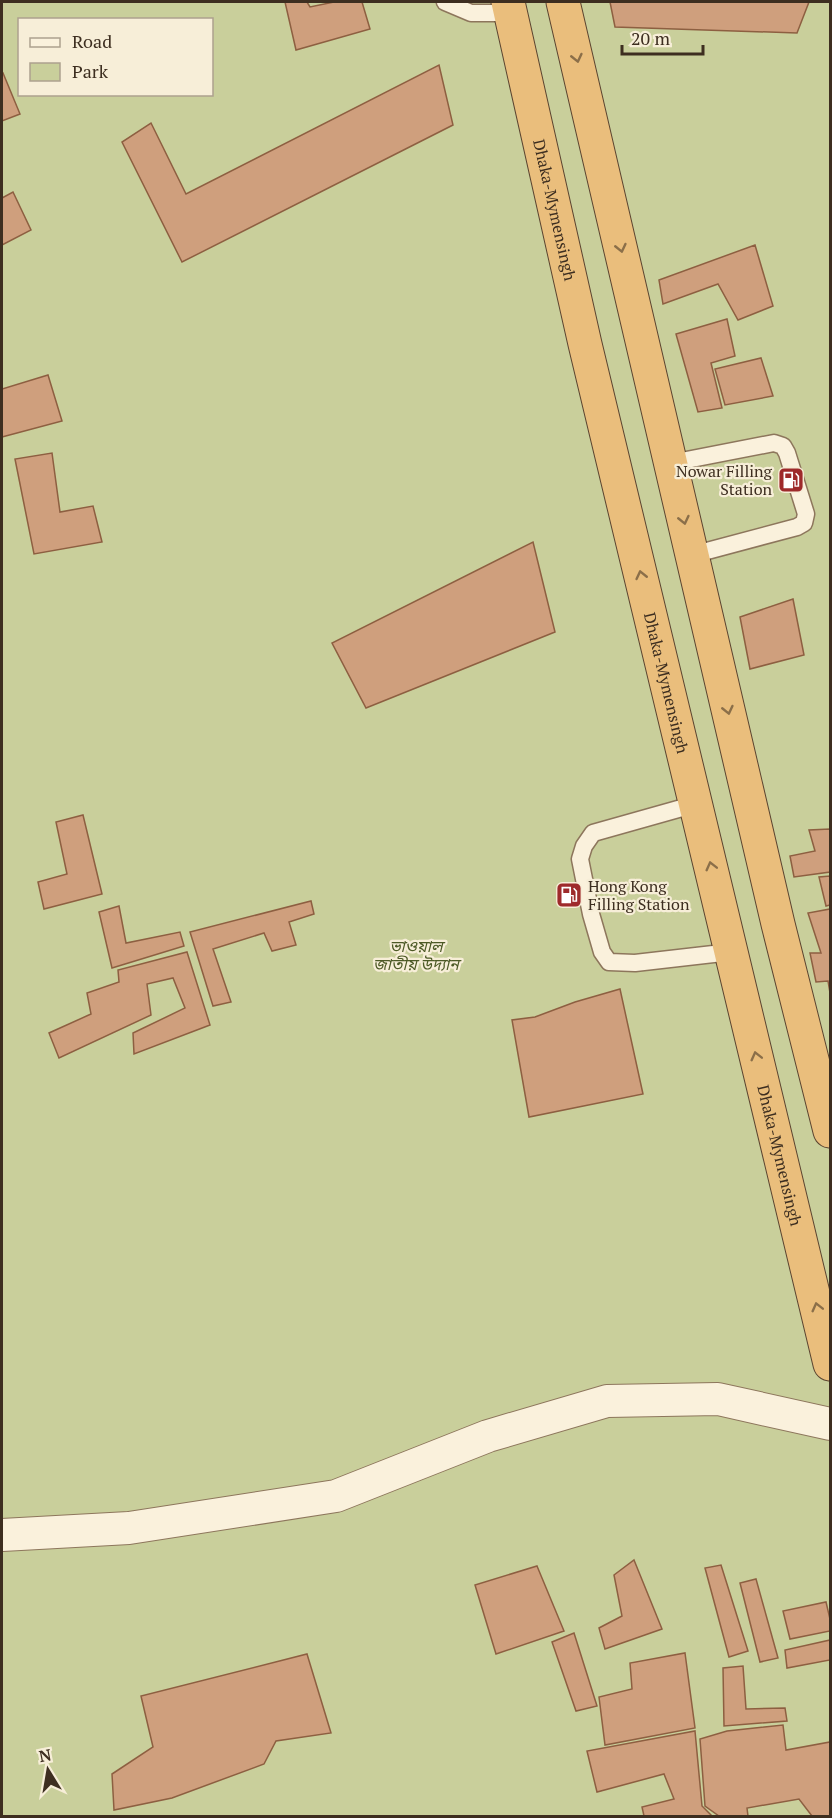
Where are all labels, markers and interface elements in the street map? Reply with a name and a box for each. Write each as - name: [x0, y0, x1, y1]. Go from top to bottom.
- legend: [18, 18, 213, 96]
- scale bar: [622, 18, 703, 56]
- text: 20 m: [631, 26, 671, 50]
- text: Road: [72, 29, 112, 53]
- one-way arrow: [569, 53, 582, 63]
- text: Park: [72, 59, 109, 83]
- street label: Dhaka-Mymensingh: [528, 137, 582, 283]
- one-way arrow: [613, 243, 626, 253]
- place label: Nowar Filling Station: [676, 460, 773, 500]
- fuel station icon: Nowar Filling Station: [776, 465, 806, 495]
- one-way arrow: [676, 515, 689, 525]
- one-way arrow: [635, 570, 648, 580]
- street label: Dhaka-Mymensingh: [639, 610, 694, 756]
- one-way arrow: [721, 705, 734, 715]
- one-way arrow: [705, 862, 718, 872]
- place label: Hong Kong Filling Station: [588, 875, 690, 915]
- fuel station icon: Hong Kong Filling Station: [554, 880, 584, 910]
- park label: ভাওয়াল জাতীয় উদ্যান: [373, 935, 462, 975]
- one-way arrow: [751, 1051, 764, 1061]
- street label: Dhaka-Mymensingh: [752, 1083, 808, 1229]
- one-way arrow: [811, 1302, 824, 1312]
- north arrow: [18, 1740, 78, 1800]
- text: N: [37, 1743, 53, 1767]

